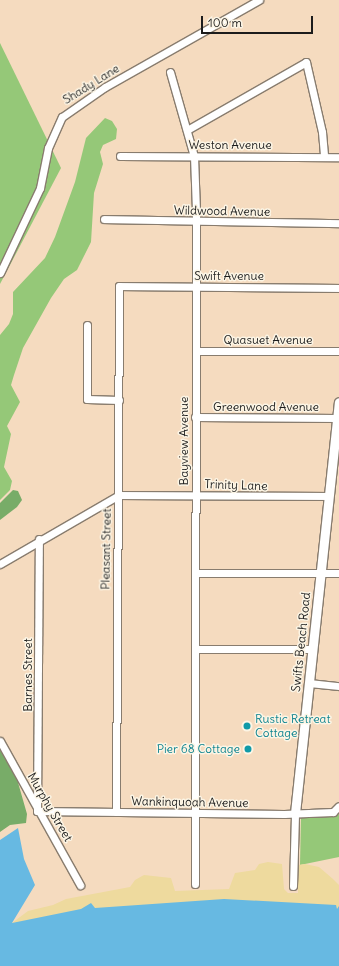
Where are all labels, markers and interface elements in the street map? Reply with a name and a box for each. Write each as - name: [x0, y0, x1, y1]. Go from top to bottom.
- scale bar: [203, 8, 315, 34]
- text: 100 m: [208, 15, 242, 30]
- street label: Shady Lane: [60, 61, 122, 107]
- street label: Weston Avenue: [188, 138, 272, 152]
- street label: Wildwood Avenue: [174, 203, 270, 219]
- street label: Swift Avenue: [194, 269, 264, 283]
- street label: Quasuet Avenue: [224, 333, 312, 347]
- street label: Bayview Avenue: [177, 397, 191, 485]
- street label: Greenwood Avenue: [213, 400, 319, 414]
- street label: Trinity Lane: [204, 477, 268, 493]
- street label: Pleasant Street: [98, 508, 114, 590]
- street label: Swifts Beach Road: [289, 591, 313, 693]
- street label: Barnes Street: [21, 638, 35, 712]
- place label: Rustic Retreat Cottage: [255, 712, 331, 740]
- marker: Rustic Retreat Cottage: [242, 721, 252, 731]
- place label: Pier 68 Cottage: [157, 742, 240, 756]
- marker: Pier 68 Cottage: [243, 744, 253, 754]
- street label: Murphy Street: [25, 770, 75, 844]
- street label: Wankinquoah Avenue: [131, 794, 249, 810]

